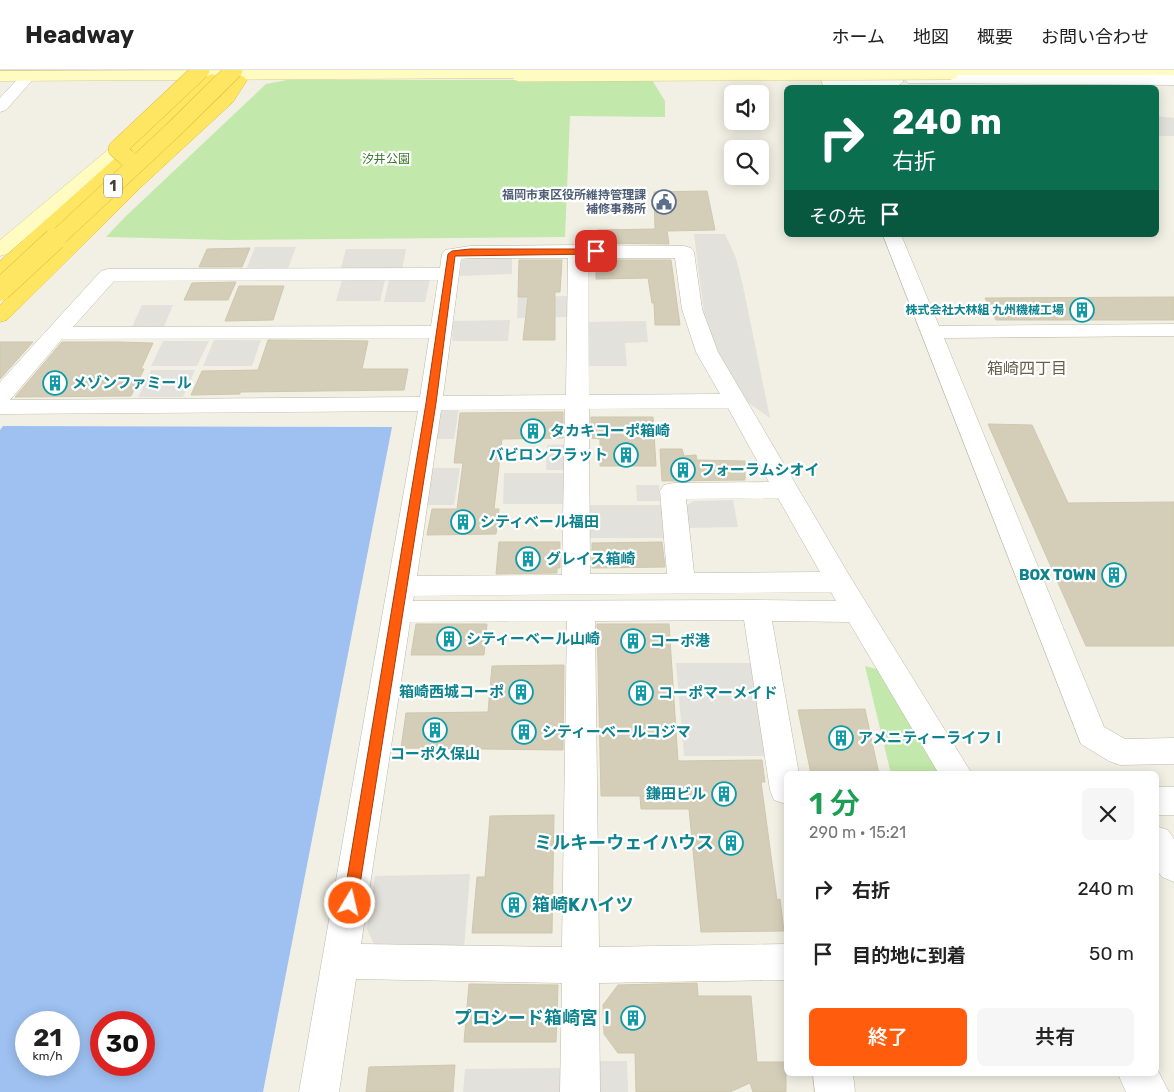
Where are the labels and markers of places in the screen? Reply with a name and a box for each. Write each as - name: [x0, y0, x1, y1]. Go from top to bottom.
- place label: 福岡市東区役所維持管理課 補修事務所: [502, 188, 646, 216]
- public building icon: 福岡市東区役所維持管理課 補修事務所: [651, 189, 677, 215]
- pin: [575, 230, 617, 272]
- building icon: 株式会社大林組 九州機械工場: [1069, 297, 1095, 323]
- place label: 株式会社大林組 九州機械工場: [905, 303, 1064, 317]
- building icon: メゾンファミール: [42, 370, 68, 396]
- place label: メゾンファミール: [72, 374, 192, 392]
- building icon: タカキコーポ箱崎: [520, 418, 546, 444]
- place label: タカキコーポ箱崎: [550, 422, 670, 440]
- building icon: バビロンフラット: [613, 442, 639, 468]
- place label: バビロンフラット: [488, 446, 608, 464]
- building icon: フォーラムシオイ: [670, 457, 696, 483]
- place label: フォーラムシオイ: [700, 461, 820, 479]
- building icon: シティベール福田: [450, 509, 476, 535]
- place label: シティベール福田: [480, 513, 599, 531]
- building icon: グレイス箱崎: [515, 546, 541, 572]
- place label: グレイス箱崎: [546, 550, 636, 568]
- building icon: BOX TOWN: [1101, 562, 1127, 588]
- place label: BOX TOWN: [1019, 566, 1096, 584]
- building icon: シティーベール山崎: [436, 626, 462, 652]
- building icon: コーポ港: [620, 628, 646, 654]
- place label: シティーベール山崎: [466, 630, 600, 648]
- place label: コーポ港: [650, 632, 710, 650]
- building icon: 箱崎西城コーポ: [508, 679, 534, 705]
- building icon: コーポマーメイド: [628, 680, 654, 706]
- place label: 箱崎西城コーポ: [399, 683, 504, 701]
- place label: コーポマーメイド: [658, 684, 777, 702]
- building icon: コーポ久保山: [422, 717, 448, 743]
- building icon: シティーベールコジマ: [511, 719, 537, 745]
- place label: シティーベールコジマ: [542, 723, 691, 741]
- building icon: アメニティーライフⅠ: [828, 725, 854, 751]
- place label: アメニティーライフⅠ: [858, 729, 1006, 747]
- place label: コーポ久保山: [390, 745, 480, 763]
- building icon: 鎌田ビル: [711, 781, 737, 807]
- place label: 鎌田ビル: [645, 785, 706, 803]
- building icon: ミルキーウェイハウス: [718, 830, 744, 856]
- place label: ミルキーウェイハウス: [534, 832, 714, 854]
- building icon: 箱崎Kハイツ: [501, 892, 527, 918]
- place label: 箱崎Kハイツ: [532, 894, 634, 916]
- building icon: プロシード箱崎宮Ⅰ: [620, 1005, 646, 1031]
- place label: プロシード箱崎宮Ⅰ: [454, 1007, 616, 1029]

